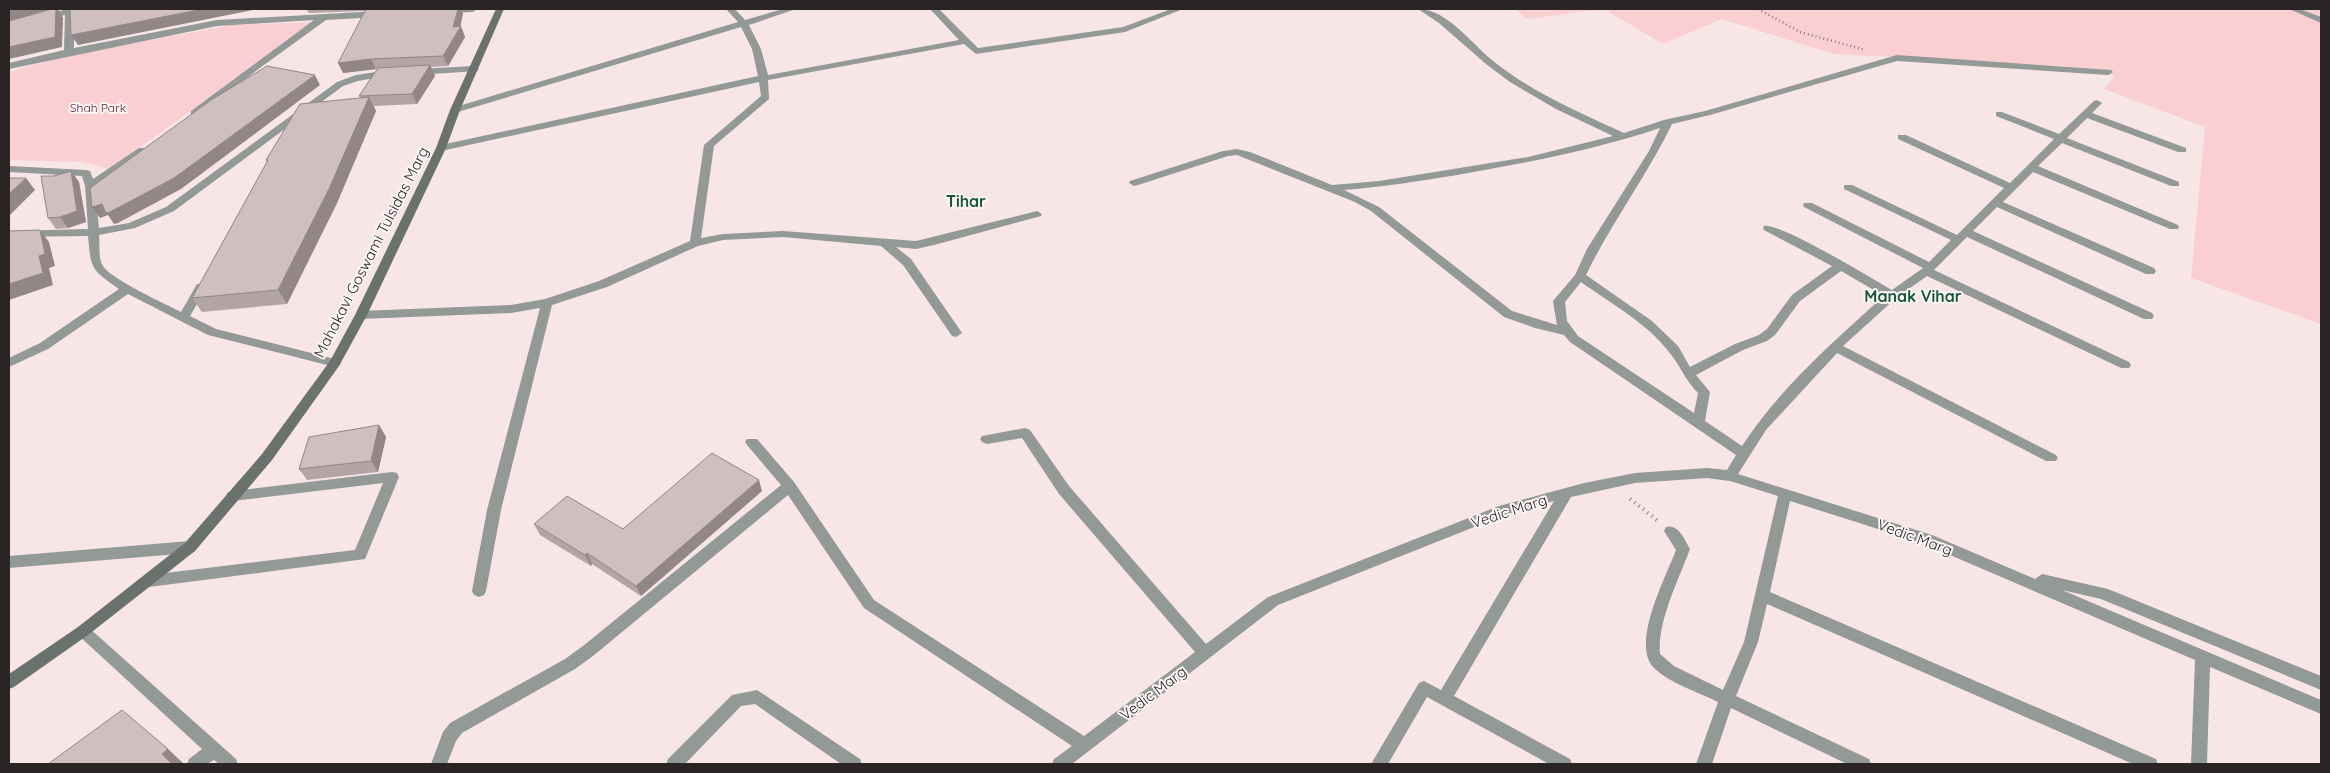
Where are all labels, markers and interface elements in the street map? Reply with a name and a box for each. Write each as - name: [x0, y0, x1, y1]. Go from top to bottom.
- park label: Shah Park: [70, 100, 126, 115]
- street label: Mahakavi Goswami Tulsidas Marg: [309, 143, 433, 361]
- district label: Tihar: [946, 191, 986, 211]
- district label: Manak Vihar: [1864, 286, 1962, 306]
- street label: Vedic Marg: [1469, 490, 1549, 532]
- street label: Vedic Marg: [1875, 515, 1955, 559]
- street label: Vedic Marg: [1116, 662, 1190, 724]

